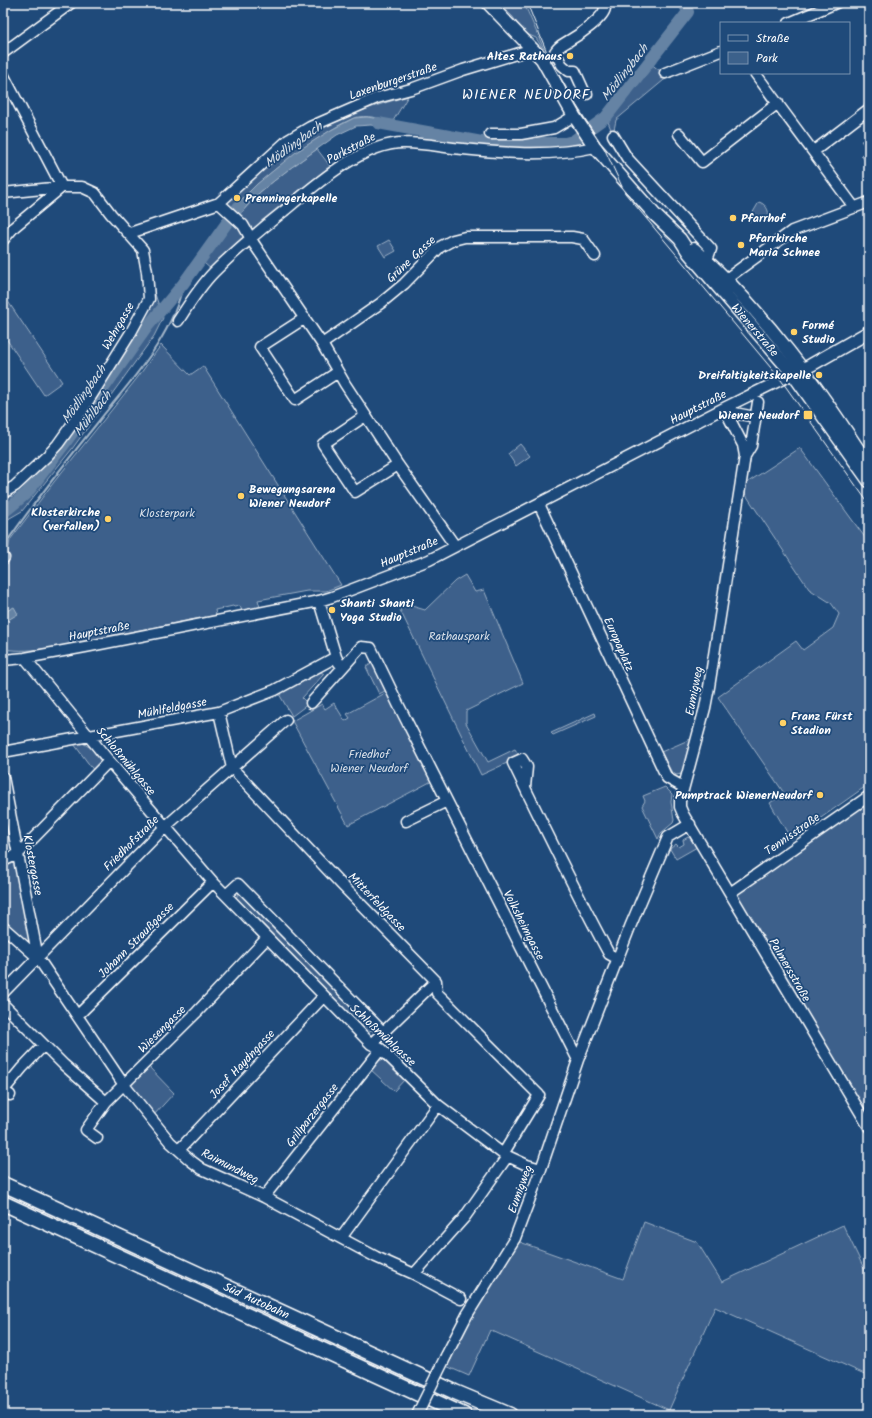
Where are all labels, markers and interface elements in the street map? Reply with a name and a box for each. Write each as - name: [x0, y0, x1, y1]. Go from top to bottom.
- legend: [720, 22, 850, 74]
- text: Straße: [756, 29, 790, 48]
- water label: Mödlingbach: [596, 39, 655, 106]
- place label: Altes Rathaus: [487, 47, 562, 66]
- text: Park: [756, 49, 778, 68]
- marker: Altes Rathaus: [565, 51, 575, 61]
- street label: Laxenburgerstraße: [347, 57, 440, 105]
- district label: WIENER NEUDORF: [462, 84, 591, 106]
- water label: Mödlingbach: [260, 116, 328, 174]
- street label: Parkstraße: [323, 127, 380, 169]
- place label: Prenningerkapelle: [245, 189, 338, 208]
- marker: Prenningerkapelle: [232, 193, 242, 203]
- place label: Pfarrhof: [741, 209, 787, 228]
- marker: Pfarrhof: [728, 213, 738, 223]
- place label: Pfarrkirche Maria Schnee: [749, 229, 820, 262]
- street label: Grüne Gasse: [382, 231, 441, 288]
- marker: Pfarrkirche Maria Schnee: [736, 240, 746, 250]
- street label: Wehrgasse: [97, 298, 140, 354]
- street label: Wienerstraße: [726, 299, 784, 362]
- place label: Formé Studio: [802, 316, 835, 349]
- marker: Formé Studio: [789, 327, 799, 337]
- water label: Mödlingbach: [56, 360, 113, 429]
- place label: Dreifaltigkeitskapelle: [698, 366, 811, 385]
- marker: Dreifaltigkeitskapelle: [814, 370, 824, 380]
- street label: Hauptstraße: [666, 385, 731, 430]
- water label: Mühlbach: [69, 386, 118, 441]
- place label: Wiener Neudorf: [718, 406, 801, 425]
- marker: Wiener Neudorf: [802, 409, 814, 421]
- place label: Bewegungsarena Wiener Neudorf: [249, 480, 335, 513]
- marker: Bewegungsarena Wiener Neudorf: [236, 491, 246, 501]
- place label: Klosterkirche (verfallen): [31, 503, 100, 536]
- park label: Klosterpark: [139, 504, 195, 523]
- marker: Klosterkirche (verfallen): [103, 514, 113, 524]
- street label: Hauptstraße: [377, 531, 442, 573]
- place label: Shanti Shanti Yoga Studio: [340, 594, 415, 627]
- marker: Shanti Shanti Yoga Studio: [327, 605, 337, 615]
- street label: Europaplatz: [598, 614, 639, 674]
- street label: Hauptstraße: [67, 616, 132, 647]
- park label: Rathauspark: [428, 627, 490, 646]
- street label: Eumigweg: [680, 664, 709, 717]
- street label: Mühlfeldgasse: [136, 692, 209, 725]
- place label: Franz Fürst Stadion: [791, 707, 853, 740]
- marker: Franz Fürst Stadion: [778, 718, 788, 728]
- street label: Schloßmühlgasse: [91, 723, 161, 801]
- park label: Friedhof Wiener Neudorf: [330, 745, 409, 778]
- place label: Pumptrack WienerNeudorf: [675, 786, 814, 805]
- marker: Pumptrack WienerNeudorf: [815, 790, 825, 800]
- street label: Tennisstraße: [760, 808, 825, 861]
- street label: Friedhofstraße: [99, 811, 164, 876]
- street label: Klostergasse: [17, 833, 48, 898]
- street label: Mitterfeldgasse: [343, 868, 411, 937]
- street label: Volksheimgasse: [498, 887, 550, 964]
- street label: Johann Straußgasse: [94, 897, 179, 983]
- street label: Palmersstraße: [764, 935, 816, 1006]
- street label: Schloßmühlgasse: [345, 999, 421, 1072]
- street label: Wiesengasse: [134, 1000, 191, 1058]
- street label: Josef Haydngasse: [205, 1025, 280, 1104]
- street label: Grillparzergasse: [281, 1079, 344, 1151]
- street label: Raimundweg: [198, 1144, 262, 1189]
- street label: Eumigweg: [503, 1162, 538, 1216]
- street label: Süd Autobahn: [220, 1278, 292, 1325]

